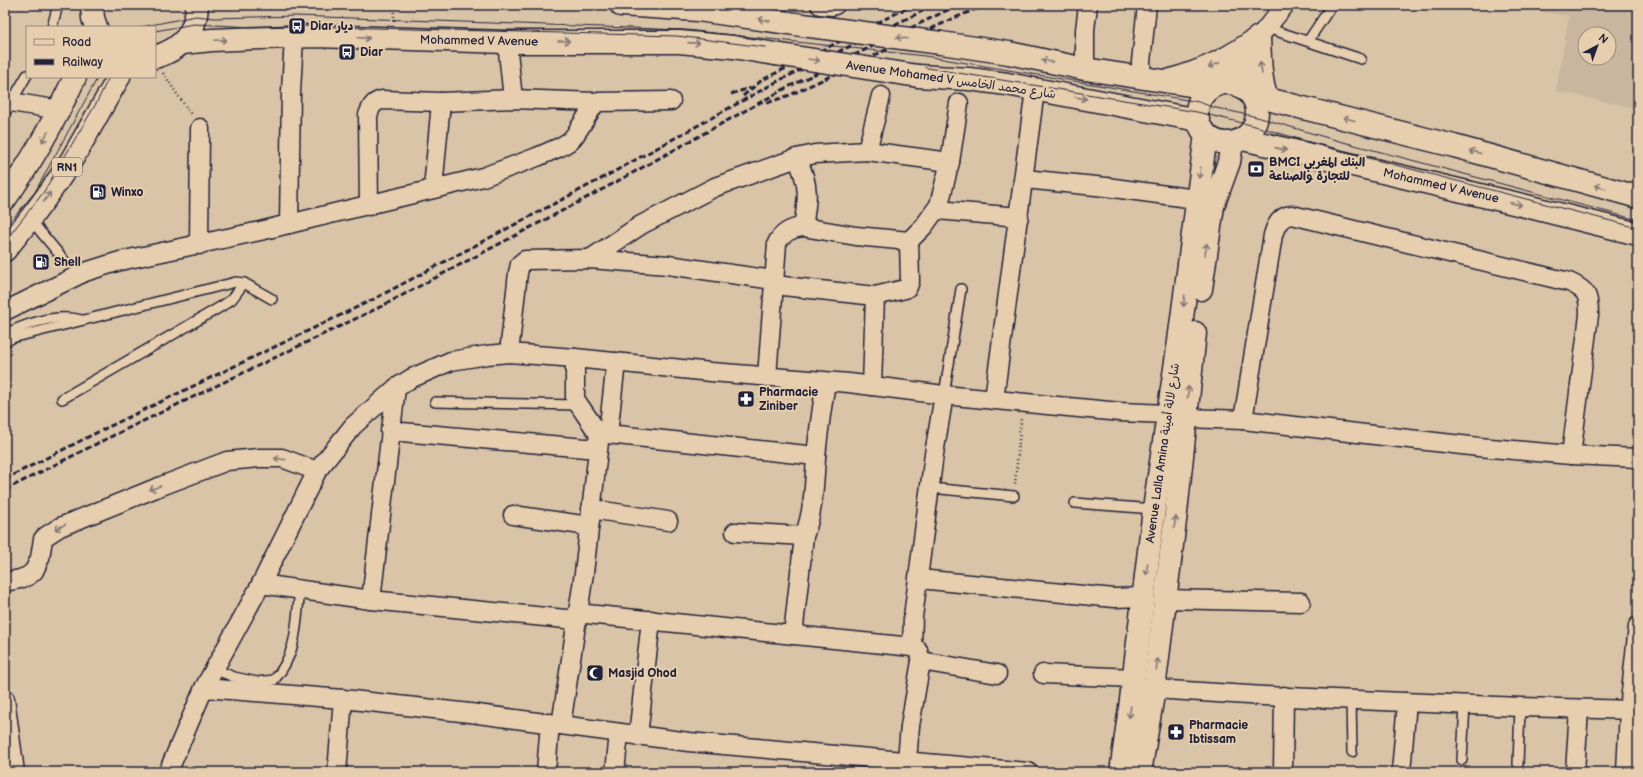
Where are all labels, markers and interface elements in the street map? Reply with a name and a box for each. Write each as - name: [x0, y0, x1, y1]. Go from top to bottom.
- bus stop icon: Diar ديار: [287, 16, 307, 36]
- one-way arrow: [758, 16, 771, 24]
- place label: Diar ديار: [310, 19, 354, 34]
- legend: [26, 26, 156, 78]
- north arrow: [1577, 26, 1617, 66]
- text: N: [1596, 31, 1611, 46]
- street label: Mohammed V Avenue: [420, 32, 538, 50]
- one-way arrow: [357, 34, 370, 42]
- one-way arrow: [896, 34, 909, 42]
- text: Road: [62, 35, 91, 50]
- one-way arrow: [214, 36, 227, 44]
- one-way arrow: [557, 37, 570, 45]
- one-way arrow: [687, 39, 700, 46]
- bus stop icon: Diar: [337, 42, 357, 62]
- place label: Diar: [360, 45, 383, 60]
- text: Railway: [62, 55, 104, 70]
- one-way arrow: [807, 56, 820, 64]
- one-way arrow: [1040, 57, 1053, 65]
- street label: Avenue Mohamed V شارع محمد الخامس: [845, 58, 1057, 103]
- one-way arrow: [1209, 62, 1221, 69]
- one-way arrow: [1257, 62, 1265, 75]
- one-way arrow: [1074, 94, 1087, 102]
- one-way arrow: [1343, 115, 1356, 122]
- one-way arrow: [40, 131, 48, 143]
- one-way arrow: [1274, 145, 1287, 153]
- one-way arrow: [1469, 147, 1482, 155]
- place label: BMCI البنك المغربي للتجارة والصناعة: [1269, 155, 1365, 184]
- road number: RN1: [52, 158, 82, 176]
- bank icon: BMCI البنك المغربي للتجارة والصناعة: [1246, 159, 1266, 179]
- street label: Mohammed V Avenue: [1382, 165, 1500, 207]
- one-way arrow: [1196, 166, 1204, 179]
- fuel station icon: Winxo: [88, 182, 108, 202]
- one-way arrow: [1594, 182, 1607, 190]
- place label: Winxo: [111, 185, 143, 200]
- one-way arrow: [43, 192, 51, 203]
- one-way arrow: [1510, 200, 1523, 208]
- one-way arrow: [1203, 243, 1211, 256]
- fuel station icon: Shell: [31, 252, 51, 272]
- place label: Shell: [54, 255, 81, 270]
- one-way arrow: [1180, 295, 1188, 308]
- street label: Avenue Lalla Amina شارع لالة أمينة: [1143, 362, 1184, 544]
- place label: Pharmacie Ziniber: [759, 385, 818, 414]
- one-way arrow: [1185, 386, 1192, 399]
- pharmacy icon: Pharmacie Ziniber: [736, 389, 756, 409]
- one-way arrow: [274, 455, 287, 463]
- one-way arrow: [150, 484, 162, 492]
- one-way arrow: [1171, 515, 1179, 528]
- one-way arrow: [54, 524, 66, 531]
- one-way arrow: [1143, 562, 1150, 575]
- one-way arrow: [1153, 658, 1161, 671]
- mosque icon: Masjid Ohod: [585, 663, 605, 683]
- place label: Masjid Ohod: [608, 666, 677, 681]
- one-way arrow: [1126, 705, 1134, 718]
- place label: Pharmacie Ibtissam: [1189, 718, 1248, 747]
- pharmacy icon: Pharmacie Ibtissam: [1166, 722, 1186, 742]

